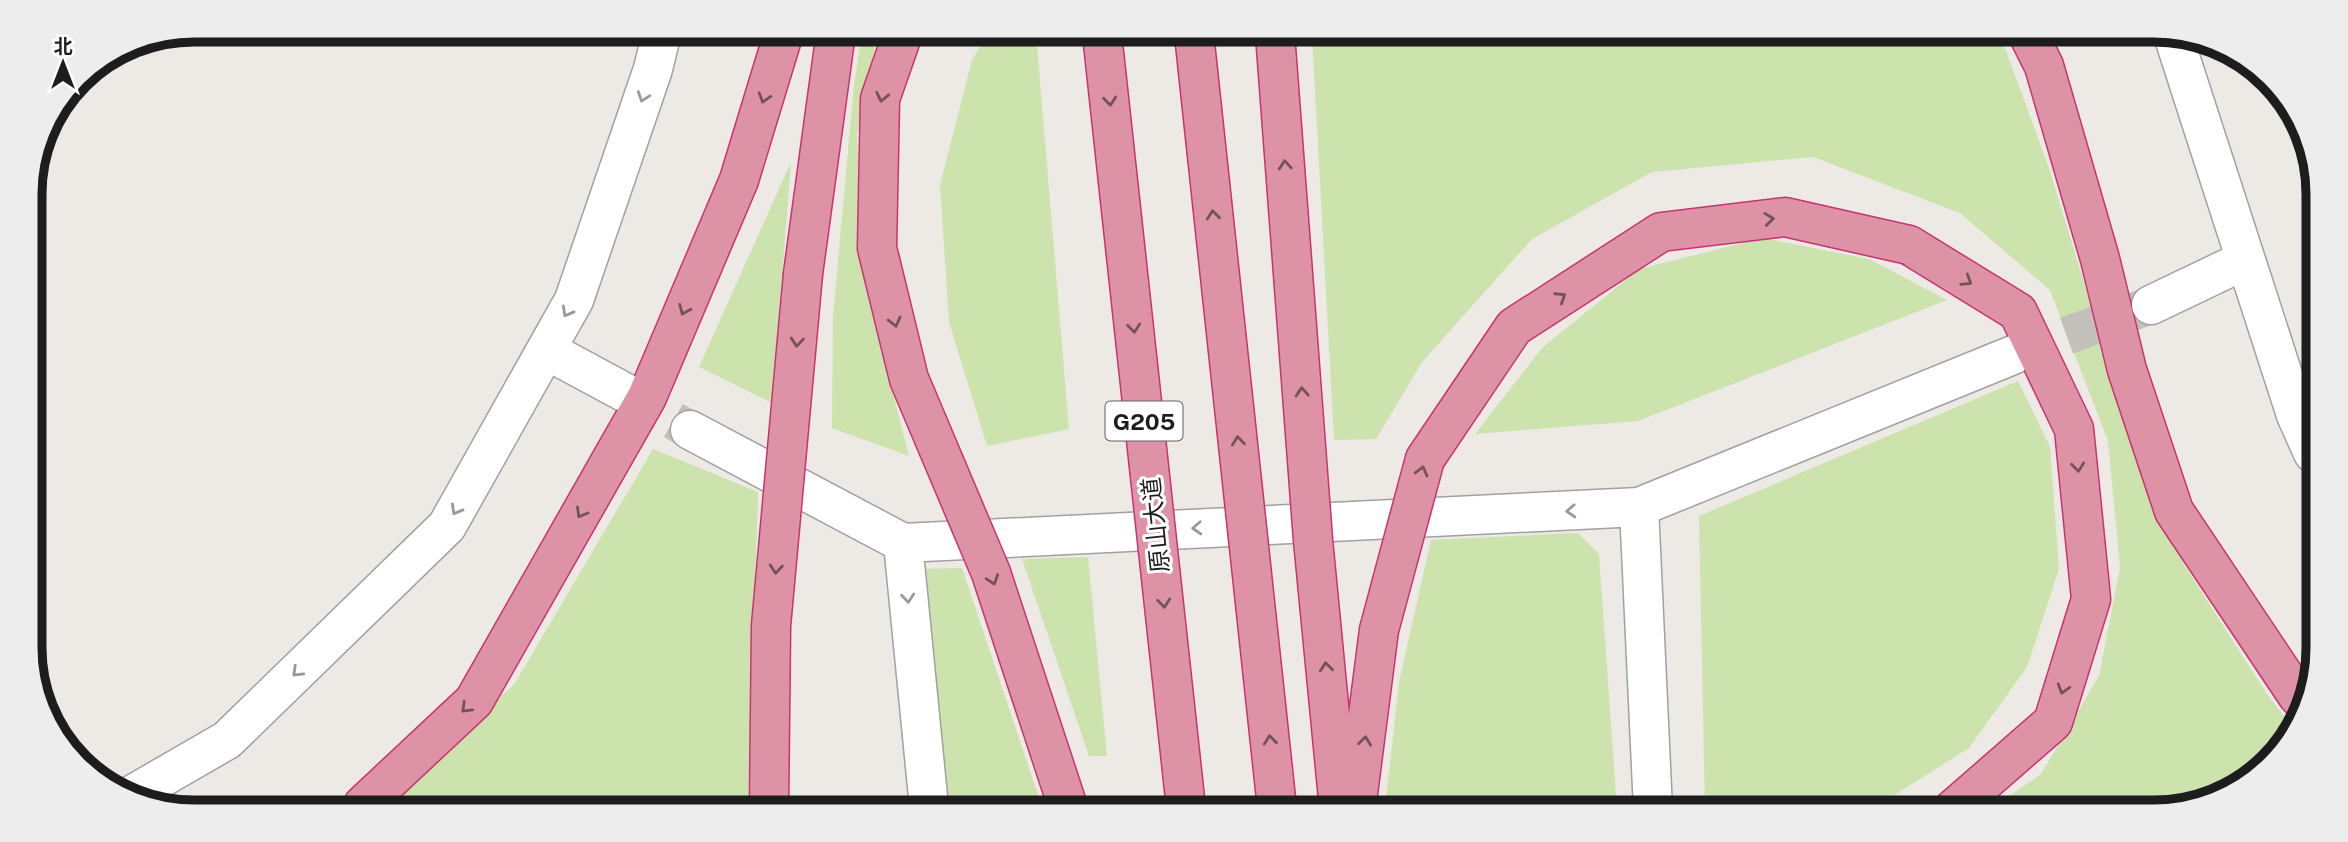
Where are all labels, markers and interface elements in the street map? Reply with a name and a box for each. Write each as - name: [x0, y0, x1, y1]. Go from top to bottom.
- north arrow: [28, 28, 98, 98]
- text: 北: [53, 35, 73, 57]
- one-way arrow: [637, 91, 651, 103]
- one-way arrow: [758, 91, 772, 103]
- one-way arrow: [875, 92, 890, 103]
- one-way arrow: [1102, 96, 1117, 107]
- one-way arrow: [1278, 159, 1293, 170]
- one-way arrow: [1206, 209, 1221, 221]
- one-way arrow: [1763, 212, 1774, 227]
- one-way arrow: [1959, 272, 1972, 285]
- one-way arrow: [1553, 292, 1566, 305]
- one-way arrow: [678, 303, 692, 315]
- one-way arrow: [562, 304, 575, 317]
- one-way arrow: [887, 316, 901, 328]
- one-way arrow: [1126, 322, 1141, 333]
- one-way arrow: [790, 337, 805, 348]
- one-way arrow: [1295, 386, 1310, 397]
- road number: G205: [1106, 402, 1182, 440]
- one-way arrow: [1230, 435, 1245, 447]
- one-way arrow: [2070, 461, 2085, 473]
- one-way arrow: [1414, 465, 1428, 477]
- street label: 原山大道: [1136, 476, 1174, 574]
- one-way arrow: [451, 503, 464, 515]
- one-way arrow: [1565, 503, 1576, 518]
- one-way arrow: [576, 505, 589, 518]
- one-way arrow: [1191, 521, 1202, 536]
- one-way arrow: [769, 564, 784, 575]
- one-way arrow: [985, 573, 999, 585]
- one-way arrow: [901, 592, 916, 604]
- one-way arrow: [1156, 597, 1171, 608]
- one-way arrow: [1319, 662, 1334, 673]
- one-way arrow: [292, 663, 305, 676]
- one-way arrow: [2057, 683, 2072, 695]
- one-way arrow: [461, 700, 474, 713]
- one-way arrow: [1262, 735, 1277, 746]
- one-way arrow: [1357, 735, 1372, 747]

